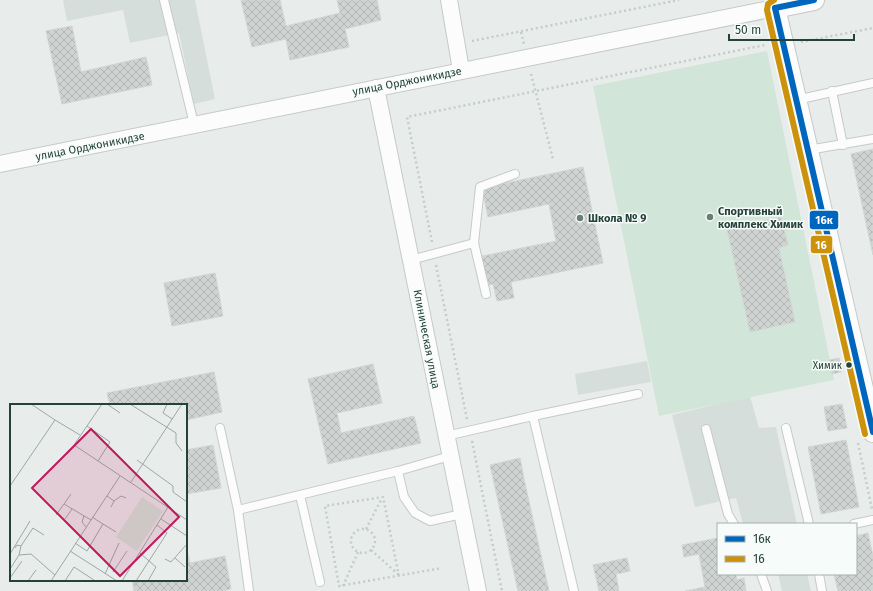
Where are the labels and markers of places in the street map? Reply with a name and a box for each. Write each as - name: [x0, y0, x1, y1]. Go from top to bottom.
- place label: Спортивный комплекс Химик: [718, 205, 804, 231]
- place label: Школа № 9: [588, 212, 646, 225]
- marker: Спортивный комплекс Химик: [705, 212, 715, 222]
- marker: Школа № 9: [575, 213, 585, 223]
- place label: Химик: [813, 360, 843, 372]
- marker: Химик: [844, 360, 854, 370]

